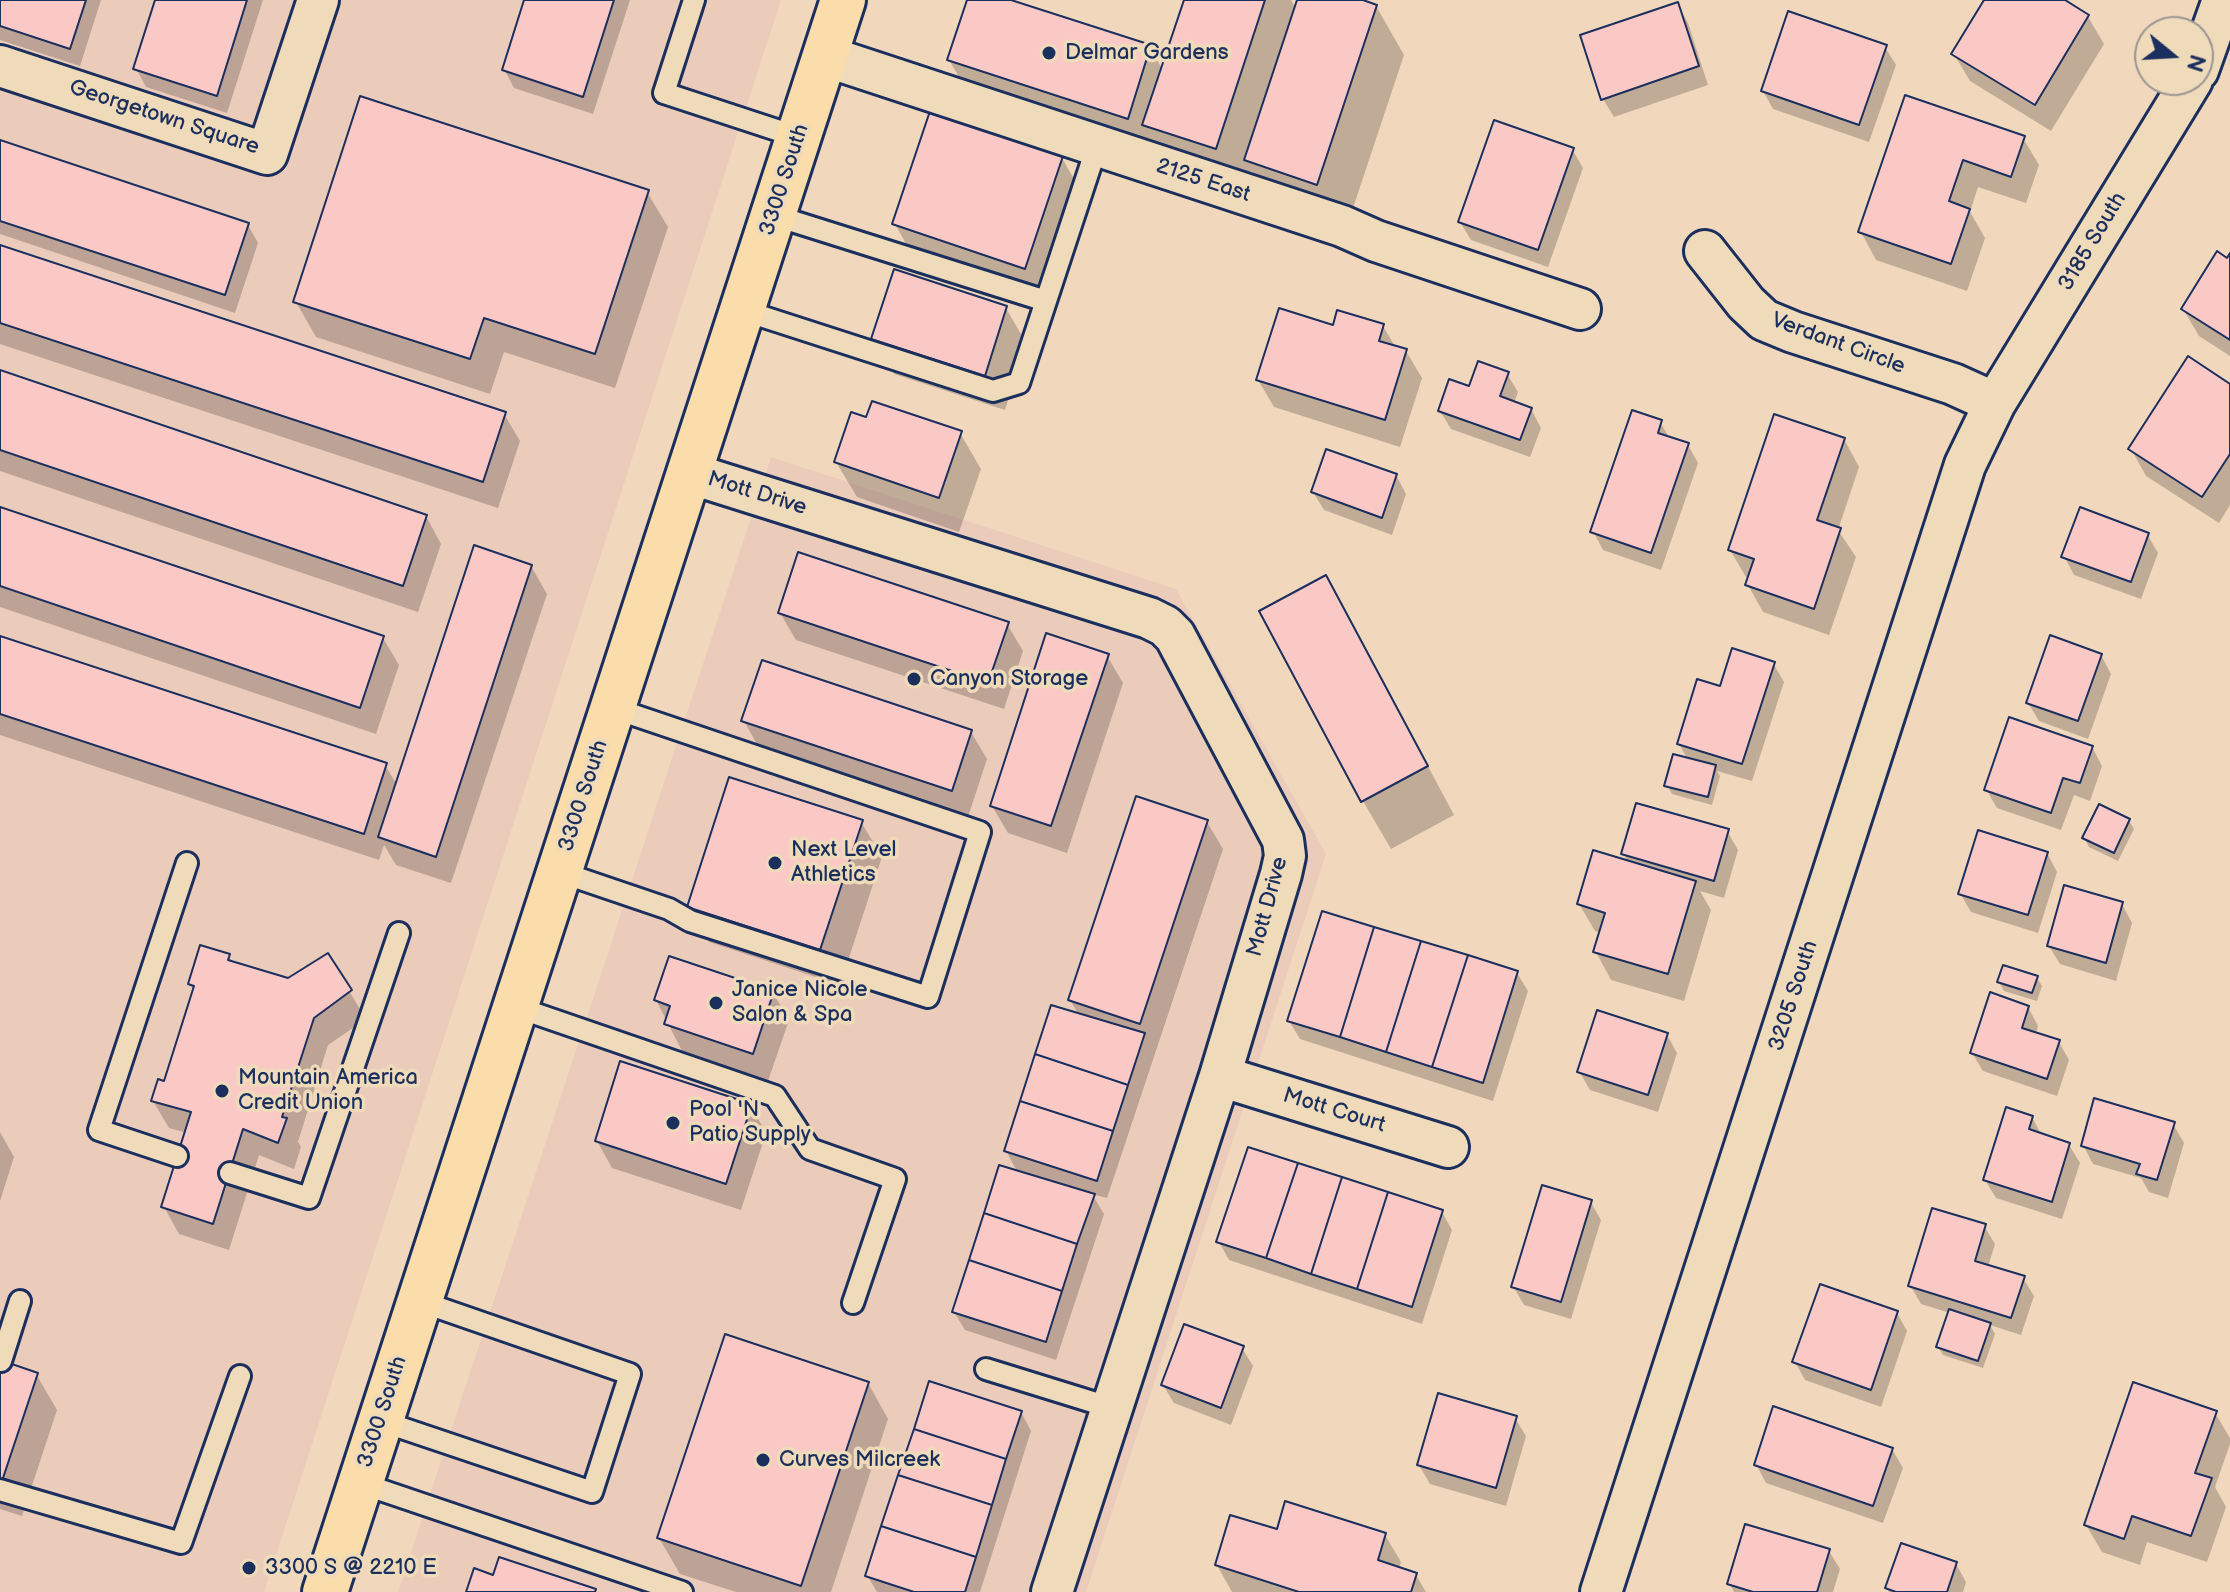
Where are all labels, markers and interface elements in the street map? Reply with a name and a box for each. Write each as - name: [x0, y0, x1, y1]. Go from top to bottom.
- north arrow: [2134, 16, 2214, 96]
- place label: Delmar Gardens: [1065, 40, 1229, 66]
- marker: Delmar Gardens: [1040, 44, 1058, 62]
- text: N: [2180, 51, 2211, 75]
- street label: Georgetown Square: [66, 75, 262, 161]
- street label: 3300 South: [755, 121, 815, 239]
- street label: 2125 East: [1153, 153, 1253, 209]
- street label: 3185 South: [2053, 188, 2133, 296]
- street label: Verdant Circle: [1768, 308, 1908, 380]
- street label: Mott Drive: [704, 466, 810, 522]
- place label: Canyon Storage: [930, 666, 1088, 692]
- marker: Canyon Storage: [905, 670, 923, 688]
- street label: 3300 South: [554, 737, 614, 855]
- place label: Next Level Athletics: [791, 837, 896, 888]
- marker: Next Level Athletics: [766, 854, 784, 872]
- street label: Mott Drive: [1242, 854, 1294, 960]
- street label: 3205 South: [1764, 937, 1824, 1055]
- place label: Janice Nicole Salon & Spa: [732, 977, 867, 1028]
- marker: Janice Nicole Salon & Spa: [707, 994, 725, 1012]
- place label: Mountain America Credit Union: [238, 1065, 418, 1116]
- marker: Mountain America Credit Union: [213, 1082, 231, 1100]
- street label: Mott Court: [1280, 1083, 1388, 1139]
- place label: Pool 'N Patio Supply: [689, 1097, 811, 1148]
- marker: Pool 'N Patio Supply: [664, 1114, 682, 1132]
- street label: 3300 South: [353, 1353, 413, 1471]
- place label: Curves Milcreek: [779, 1447, 940, 1473]
- marker: Curves Milcreek: [754, 1451, 772, 1469]
- place label: 3300 S @ 2210 E: [265, 1555, 437, 1581]
- marker: 3300 S @ 2210 E: [240, 1559, 258, 1577]

